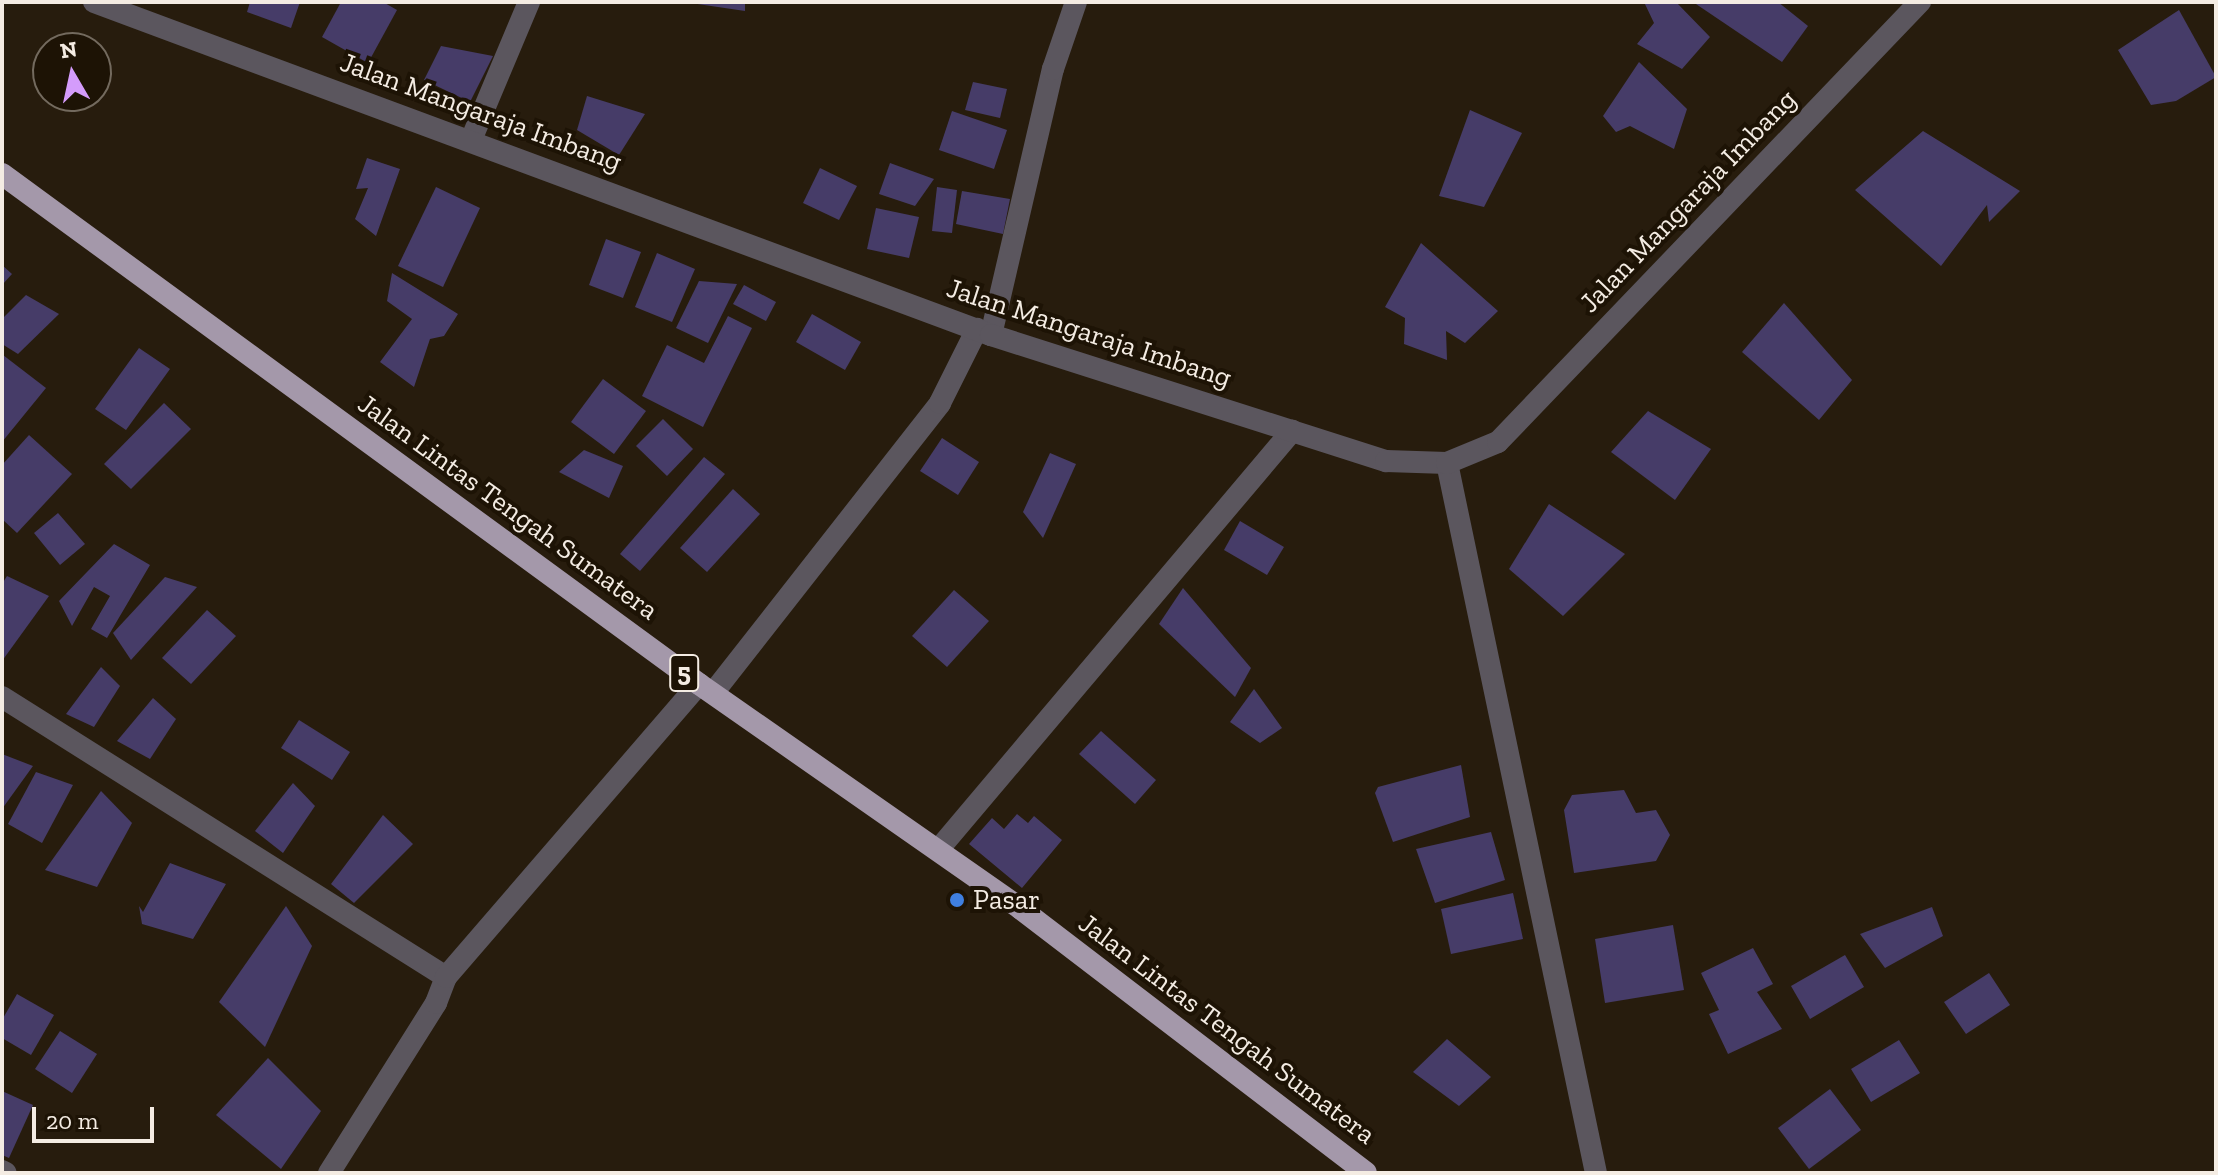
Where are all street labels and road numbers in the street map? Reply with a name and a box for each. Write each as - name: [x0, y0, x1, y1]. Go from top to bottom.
- street label: Jalan Mangaraja Imbang: [336, 45, 626, 179]
- street label: Jalan Mangaraja Imbang: [1573, 82, 1803, 320]
- street label: Jalan Mangaraja Imbang: [943, 271, 1235, 395]
- street label: Jalan Lintas Tengah Sumatera: [351, 387, 665, 627]
- road number: 5: [668, 651, 700, 695]
- street label: Jalan Lintas Tengah Sumatera: [1072, 906, 1382, 1152]

